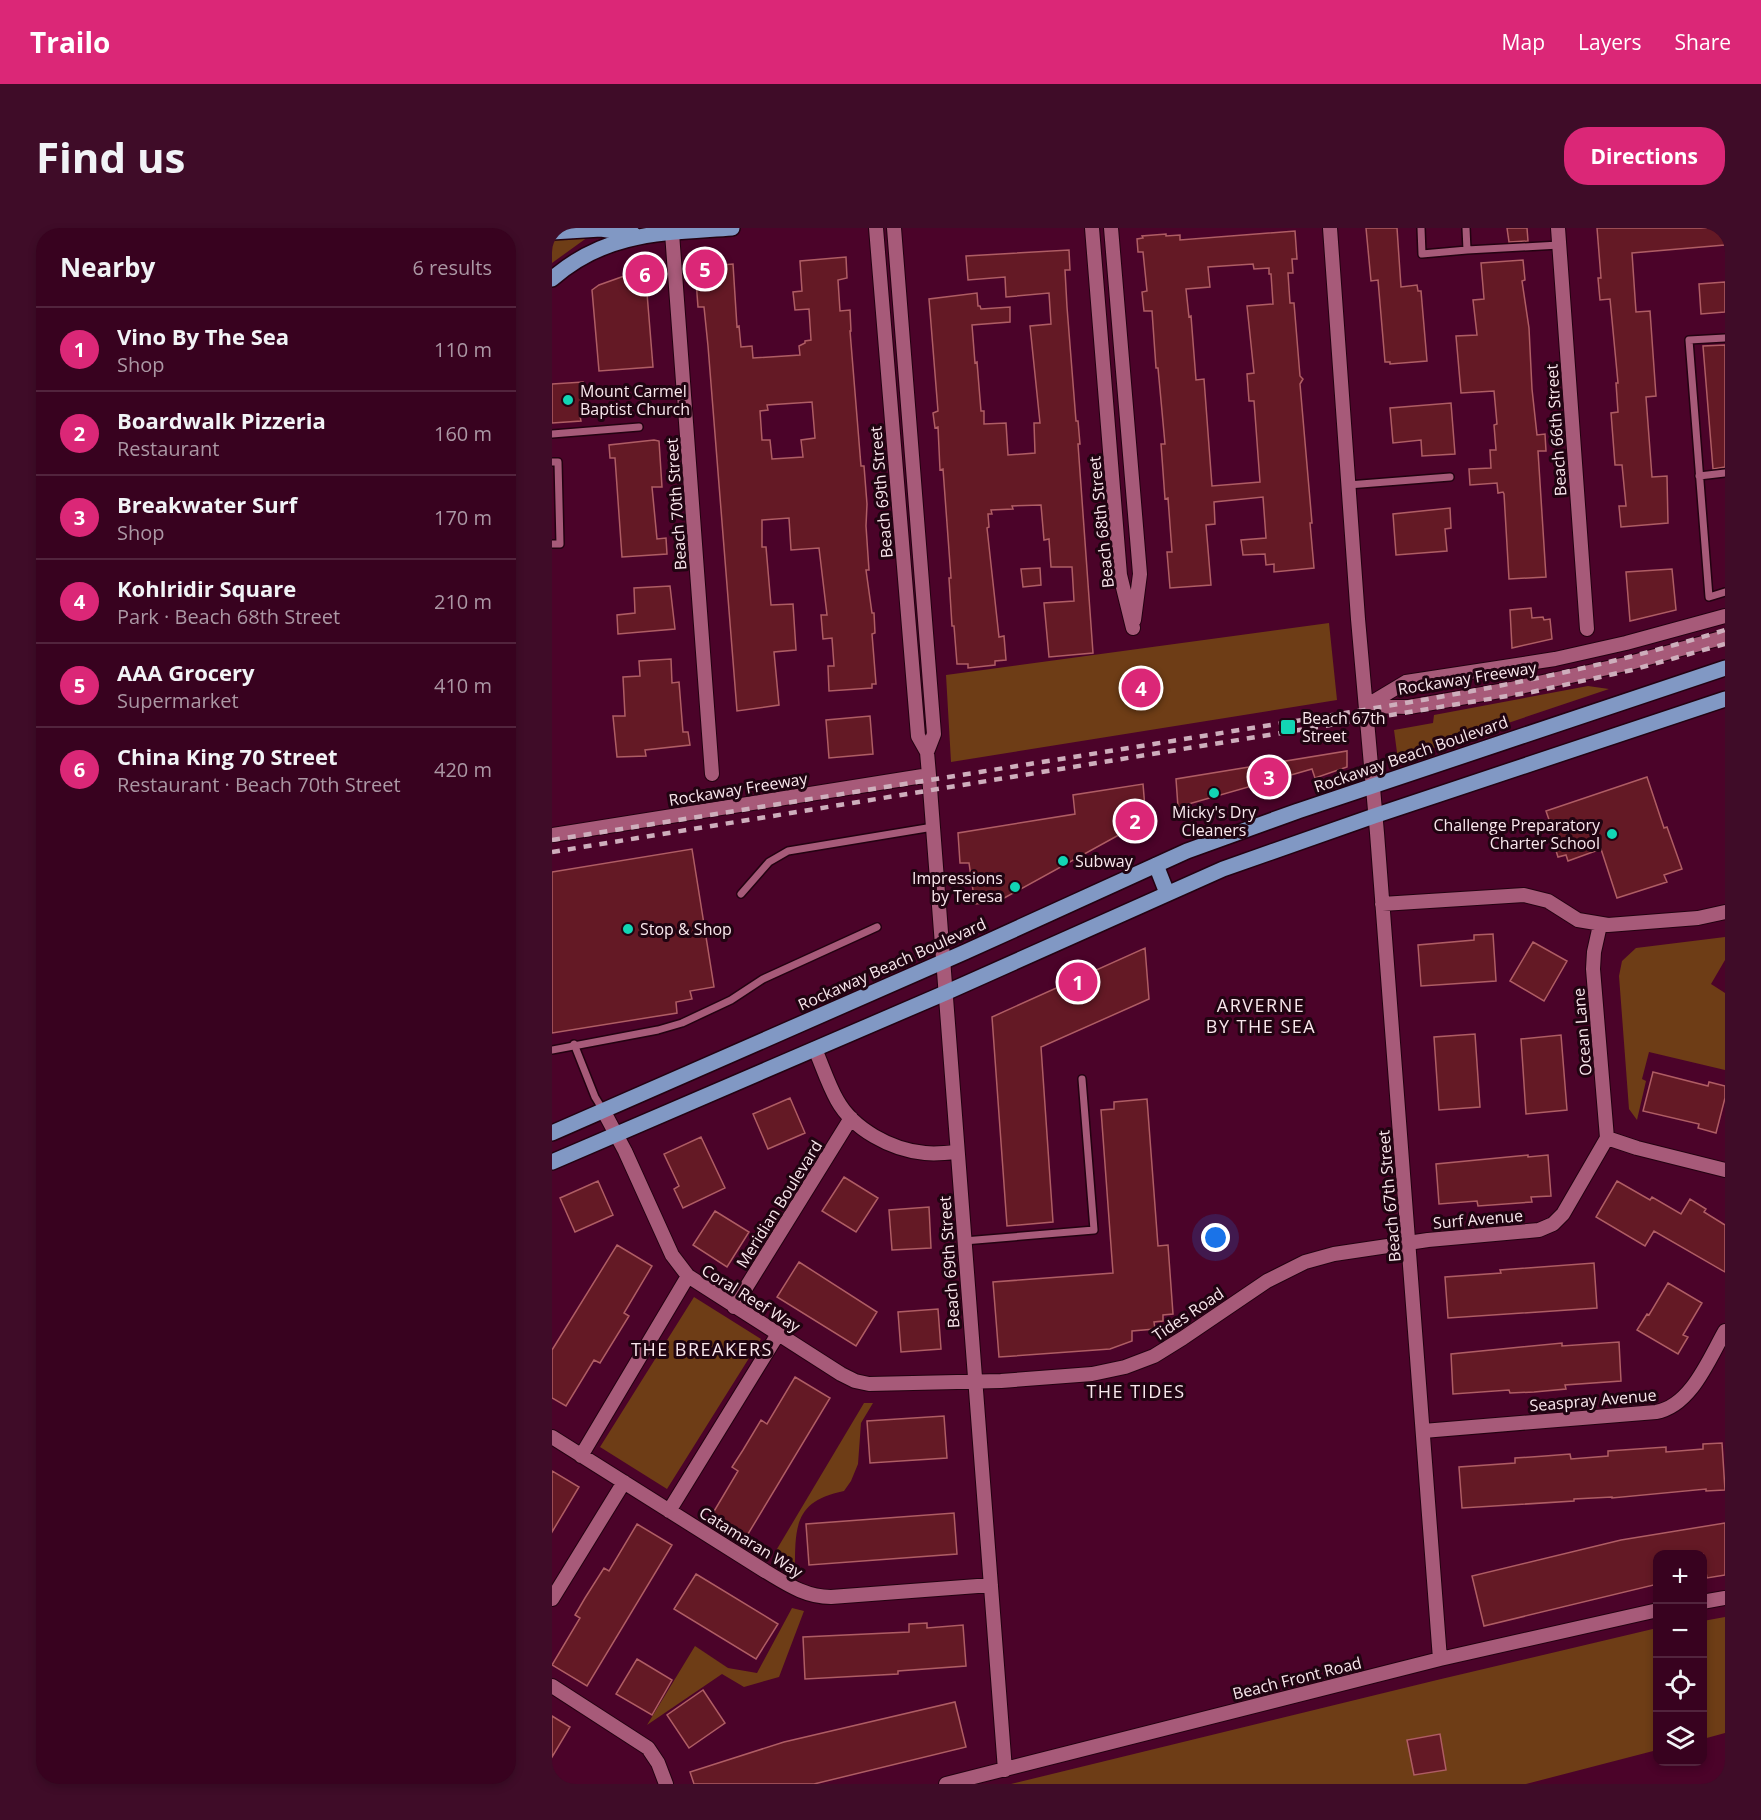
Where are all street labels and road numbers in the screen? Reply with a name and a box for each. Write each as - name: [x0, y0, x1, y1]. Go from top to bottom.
- street label: Beach 66th Street: [1540, 363, 1572, 497]
- street label: Beach 69th Street: [864, 425, 898, 559]
- street label: Beach 70th Street: [660, 437, 692, 571]
- street label: Beach 68th Street: [1083, 455, 1119, 589]
- street label: Rockaway Freeway: [1396, 656, 1539, 700]
- street label: Rockaway Beach Boulevard: [1311, 710, 1511, 798]
- street label: Rockaway Freeway: [667, 767, 810, 811]
- street label: Rockaway Beach Boulevard: [794, 913, 990, 1015]
- street label: Ocean Lane: [1567, 987, 1597, 1077]
- street label: Beach 67th Street: [1372, 1129, 1406, 1263]
- street label: Meridian Boulevard: [731, 1136, 827, 1272]
- street label: Beach 69th Street: [933, 1195, 965, 1329]
- street label: Surf Avenue: [1432, 1204, 1524, 1234]
- street label: Coral Reef Way: [698, 1259, 805, 1338]
- street label: Tides Road: [1148, 1282, 1228, 1346]
- street label: Seaspray Avenue: [1529, 1383, 1657, 1417]
- street label: Catamaran Way: [695, 1501, 808, 1583]
- street label: Beach Front Road: [1230, 1651, 1364, 1705]

